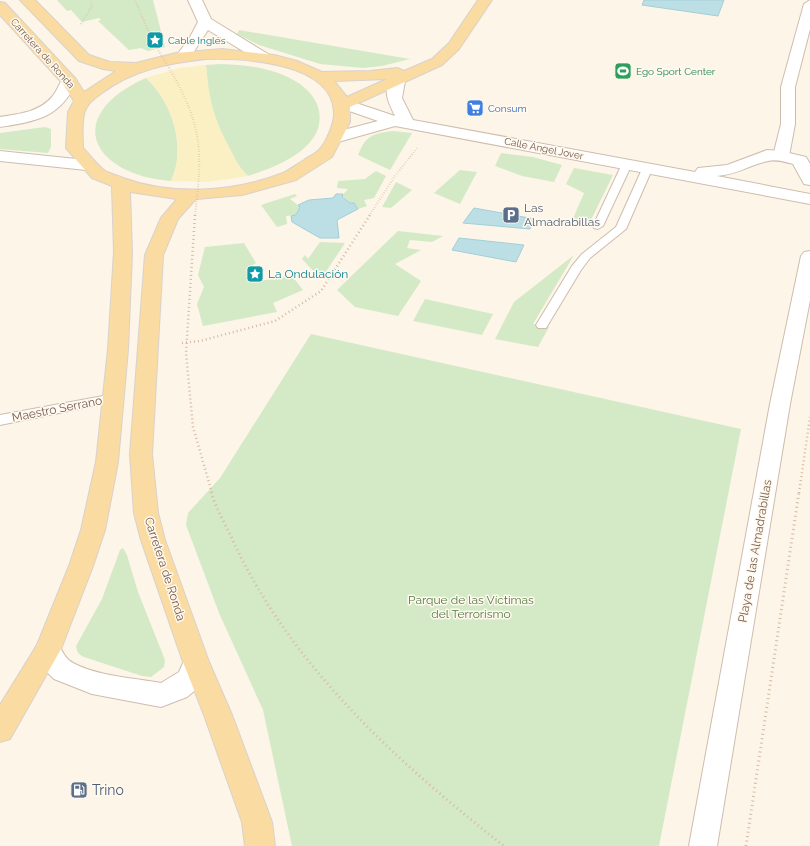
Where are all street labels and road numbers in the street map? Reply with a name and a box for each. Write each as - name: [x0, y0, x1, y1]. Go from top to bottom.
- street label: Carretera de Ronda: [8, 16, 77, 90]
- street label: Calle Ángel Jover: [503, 135, 585, 162]
- street label: Maestro Serrano: [11, 393, 103, 425]
- street label: Playa de las Almadrabillas: [736, 478, 775, 624]
- street label: Carretera de Ronda: [142, 515, 188, 623]

